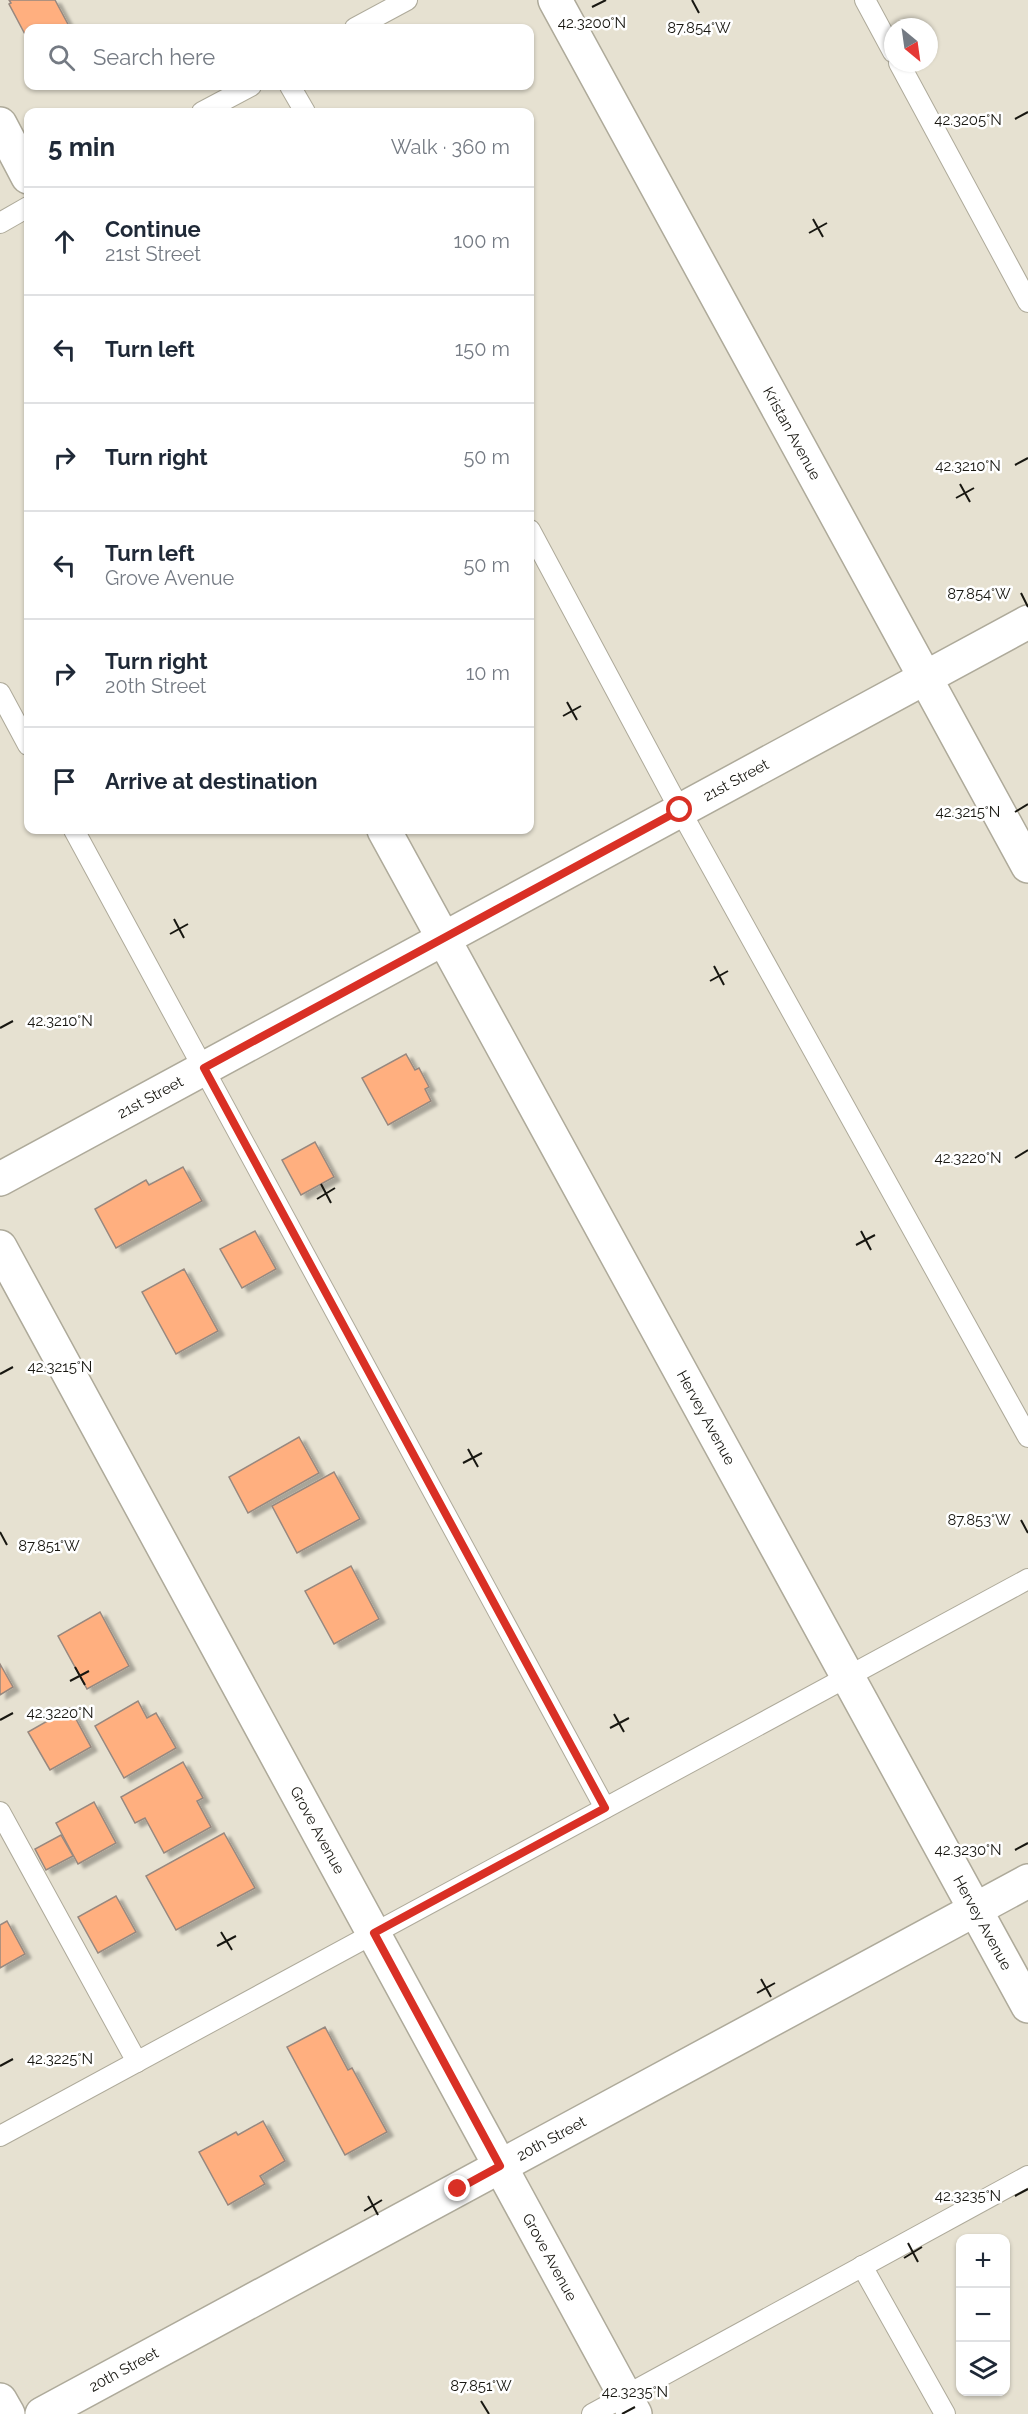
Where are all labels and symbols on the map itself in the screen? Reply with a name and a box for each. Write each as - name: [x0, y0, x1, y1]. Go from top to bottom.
- text: 42.3200°N: [558, 14, 626, 32]
- north arrow: [884, 18, 938, 72]
- text: 87.854°W: [667, 19, 731, 37]
- text: 42.3205°N: [934, 111, 1002, 129]
- street label: Kristan Avenue: [759, 384, 825, 483]
- text: 42.3210°N: [935, 457, 1001, 475]
- text: 87.854°W: [947, 585, 1011, 603]
- street label: 21st Street: [700, 755, 772, 805]
- route start: [666, 796, 692, 822]
- text: 42.3215°N: [936, 803, 1000, 821]
- text: 42.3210°N: [27, 1012, 93, 1030]
- street label: 21st Street: [114, 1072, 186, 1123]
- text: 42.3220°N: [935, 1149, 1001, 1167]
- text: 42.3215°N: [28, 1358, 92, 1376]
- street label: Hervey Avenue: [673, 1367, 739, 1468]
- text: 87.853°W: [947, 1511, 1011, 1529]
- text: 87.851°W: [18, 1537, 80, 1555]
- text: 42.3220°N: [27, 1704, 93, 1722]
- street label: Grove Avenue: [286, 1783, 349, 1877]
- text: 42.3230°N: [934, 1841, 1002, 1859]
- street label: Hervey Avenue: [949, 1872, 1016, 1973]
- text: 42.3225°N: [27, 2050, 93, 2068]
- street label: 20th Street: [514, 2113, 589, 2165]
- route end: [444, 2175, 470, 2201]
- text: 42.3235°N: [935, 2187, 1001, 2205]
- street label: Grove Avenue: [519, 2210, 581, 2304]
- street label: 20th Street: [86, 2344, 162, 2396]
- text: 87.851°W: [450, 2377, 512, 2395]
- text: 42.3235°N: [602, 2383, 668, 2401]

